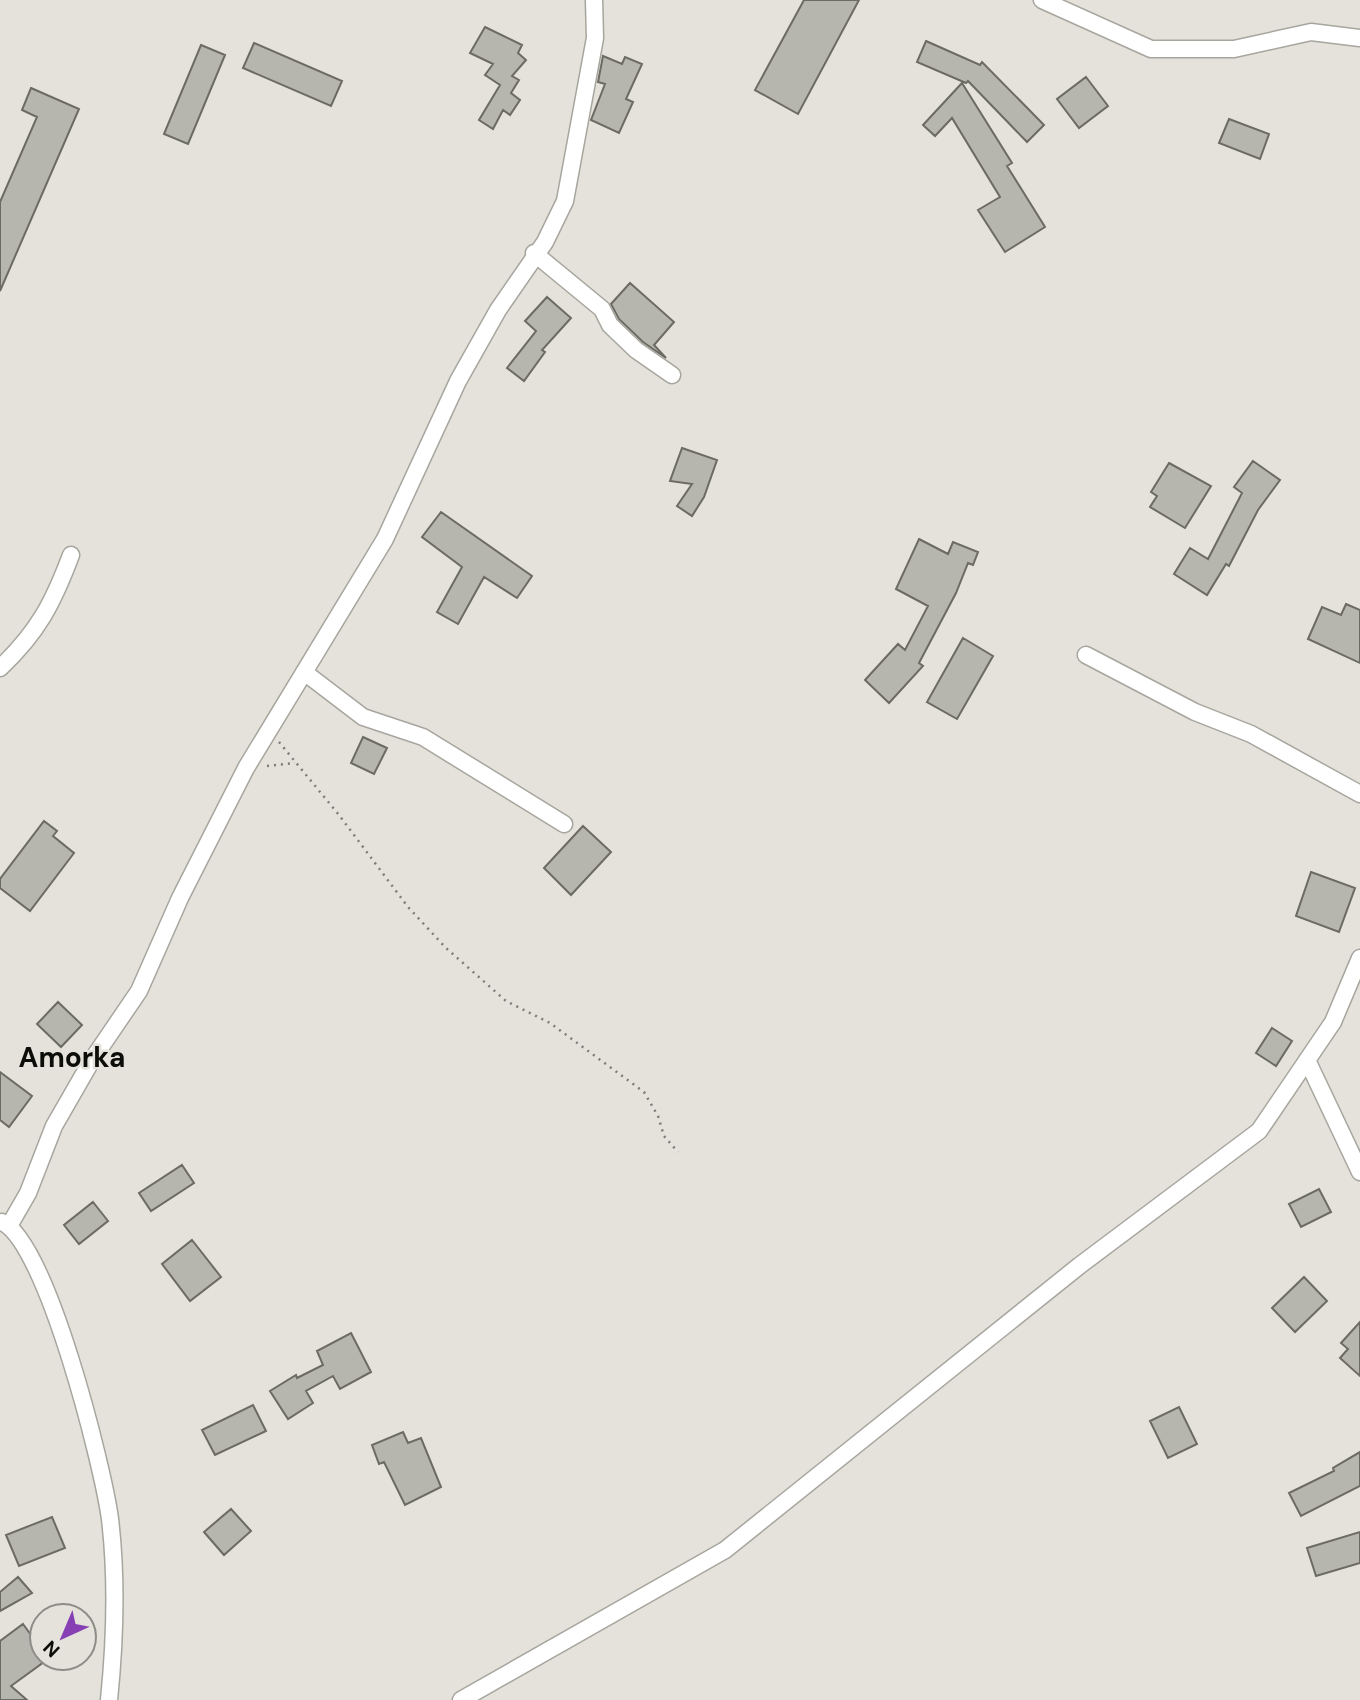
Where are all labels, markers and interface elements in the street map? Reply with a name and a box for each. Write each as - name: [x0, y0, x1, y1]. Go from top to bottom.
- district label: Amorka: [19, 1039, 125, 1076]
- north arrow: [28, 1602, 98, 1672]
- text: N: [38, 1635, 65, 1663]

